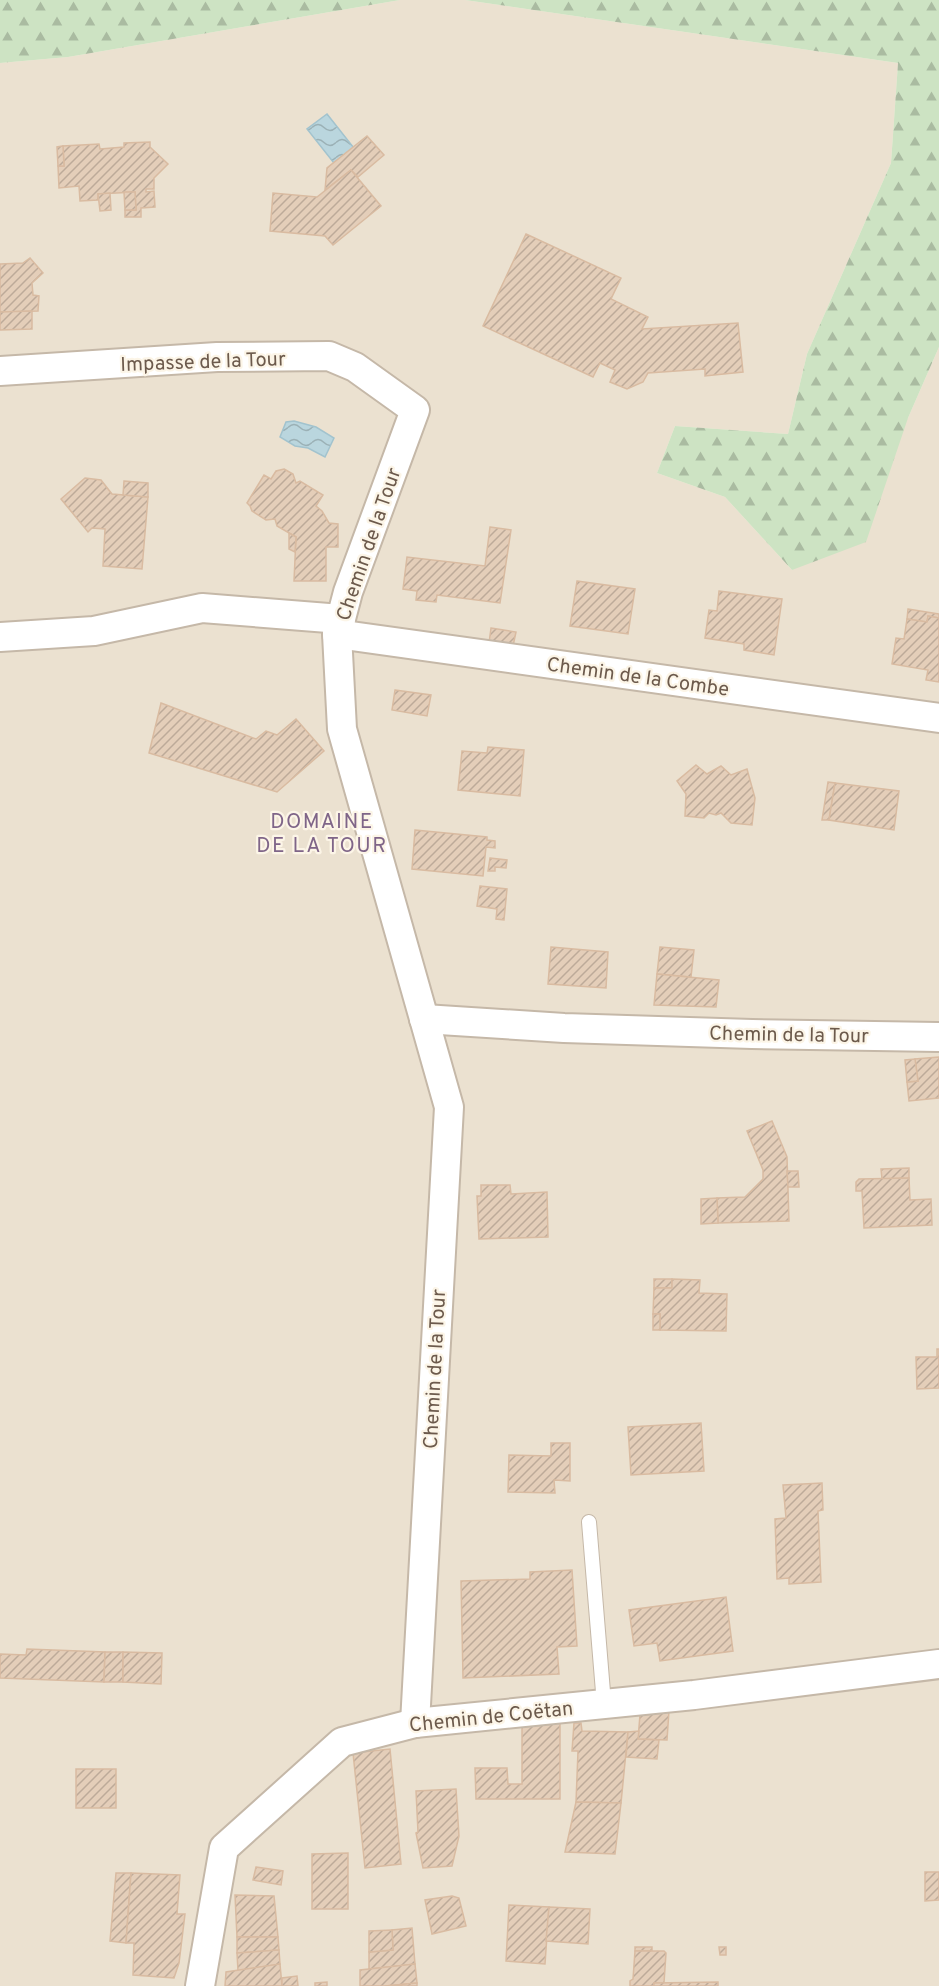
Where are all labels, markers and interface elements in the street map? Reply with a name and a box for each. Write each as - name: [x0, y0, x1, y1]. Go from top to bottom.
- street label: Impasse de la Tour: [120, 347, 286, 379]
- street label: Chemin de la Tour: [332, 465, 408, 625]
- street label: Chemin de la Combe: [545, 652, 731, 704]
- district label: DOMAINE DE LA TOUR: [256, 809, 388, 860]
- street label: Chemin de la Tour: [709, 1022, 869, 1050]
- street label: Chemin de la Tour: [419, 1288, 453, 1450]
- street label: Chemin de Coëtan: [408, 1696, 575, 1740]

